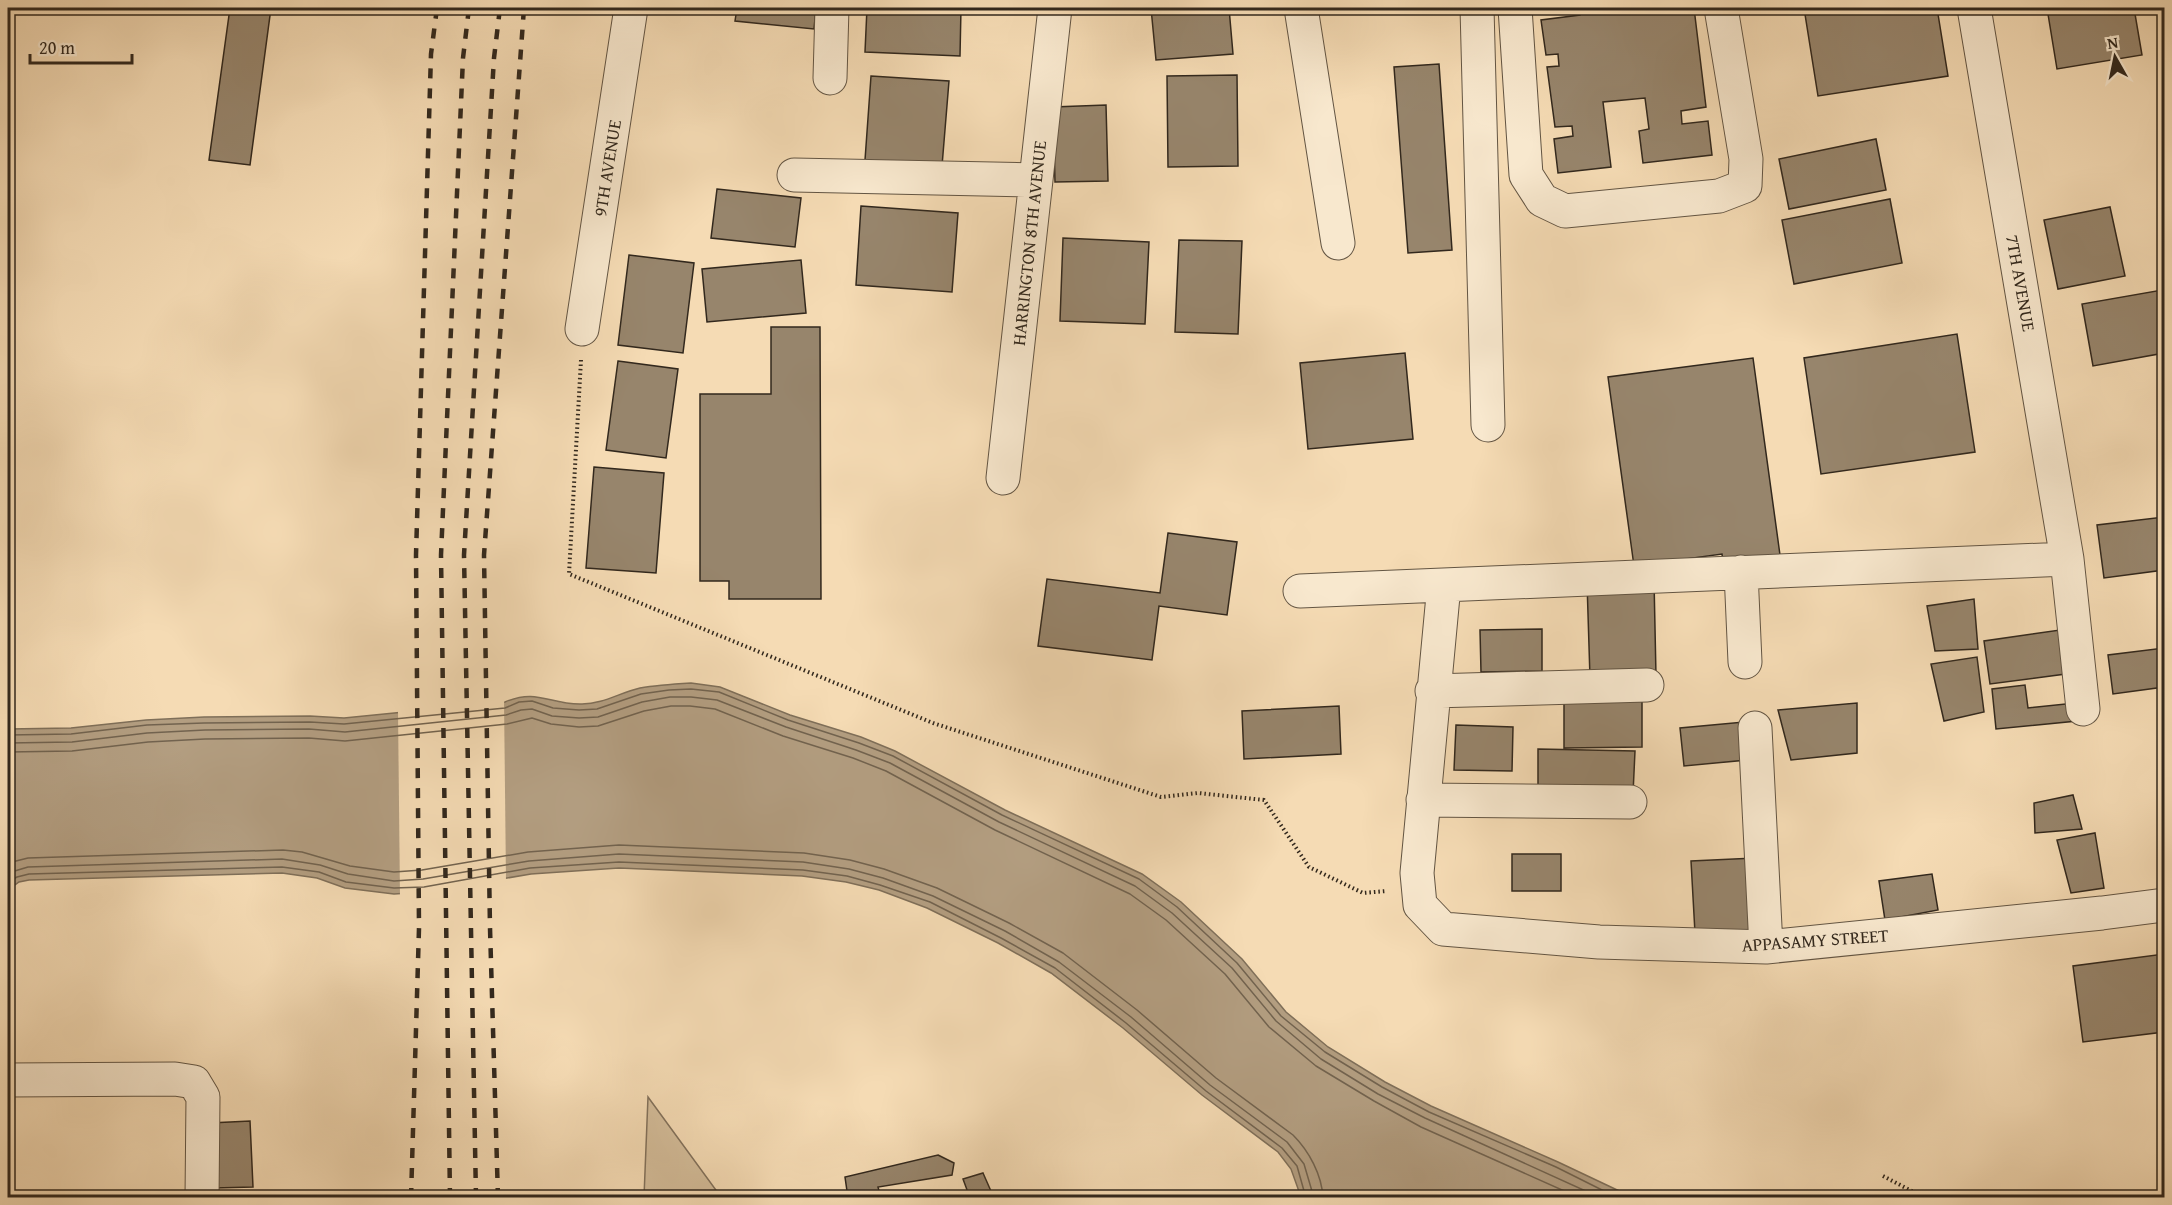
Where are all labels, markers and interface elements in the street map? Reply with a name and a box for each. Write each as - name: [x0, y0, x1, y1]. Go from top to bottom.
- scale bar: [30, 27, 132, 65]
- north arrow: [2085, 27, 2145, 87]
- text: N: [2105, 29, 2120, 55]
- text: 20 m: [39, 34, 75, 61]
- street label: 9TH AVENUE: [586, 118, 628, 218]
- street label: HARRINGTON 8TH AVENUE: [1005, 139, 1053, 347]
- street label: 7TH AVENUE: [1999, 233, 2043, 333]
- street label: APPASAMY STREET: [1741, 921, 1889, 959]

